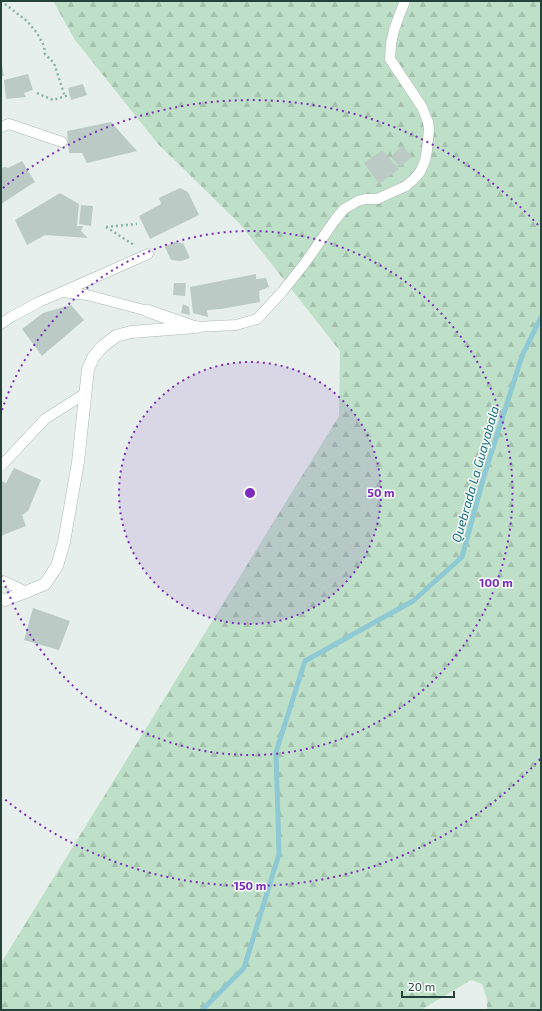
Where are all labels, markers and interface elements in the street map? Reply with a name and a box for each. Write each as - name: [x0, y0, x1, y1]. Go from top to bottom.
- water label: Quebrada La Guayabala: [448, 404, 502, 544]
- text: 50 m: [367, 485, 395, 499]
- centre of rings: [243, 486, 257, 500]
- text: 100 m: [479, 575, 513, 589]
- text: 150 m: [234, 878, 266, 892]
- scale bar: [402, 973, 454, 999]
- text: 20 m: [408, 979, 435, 993]

